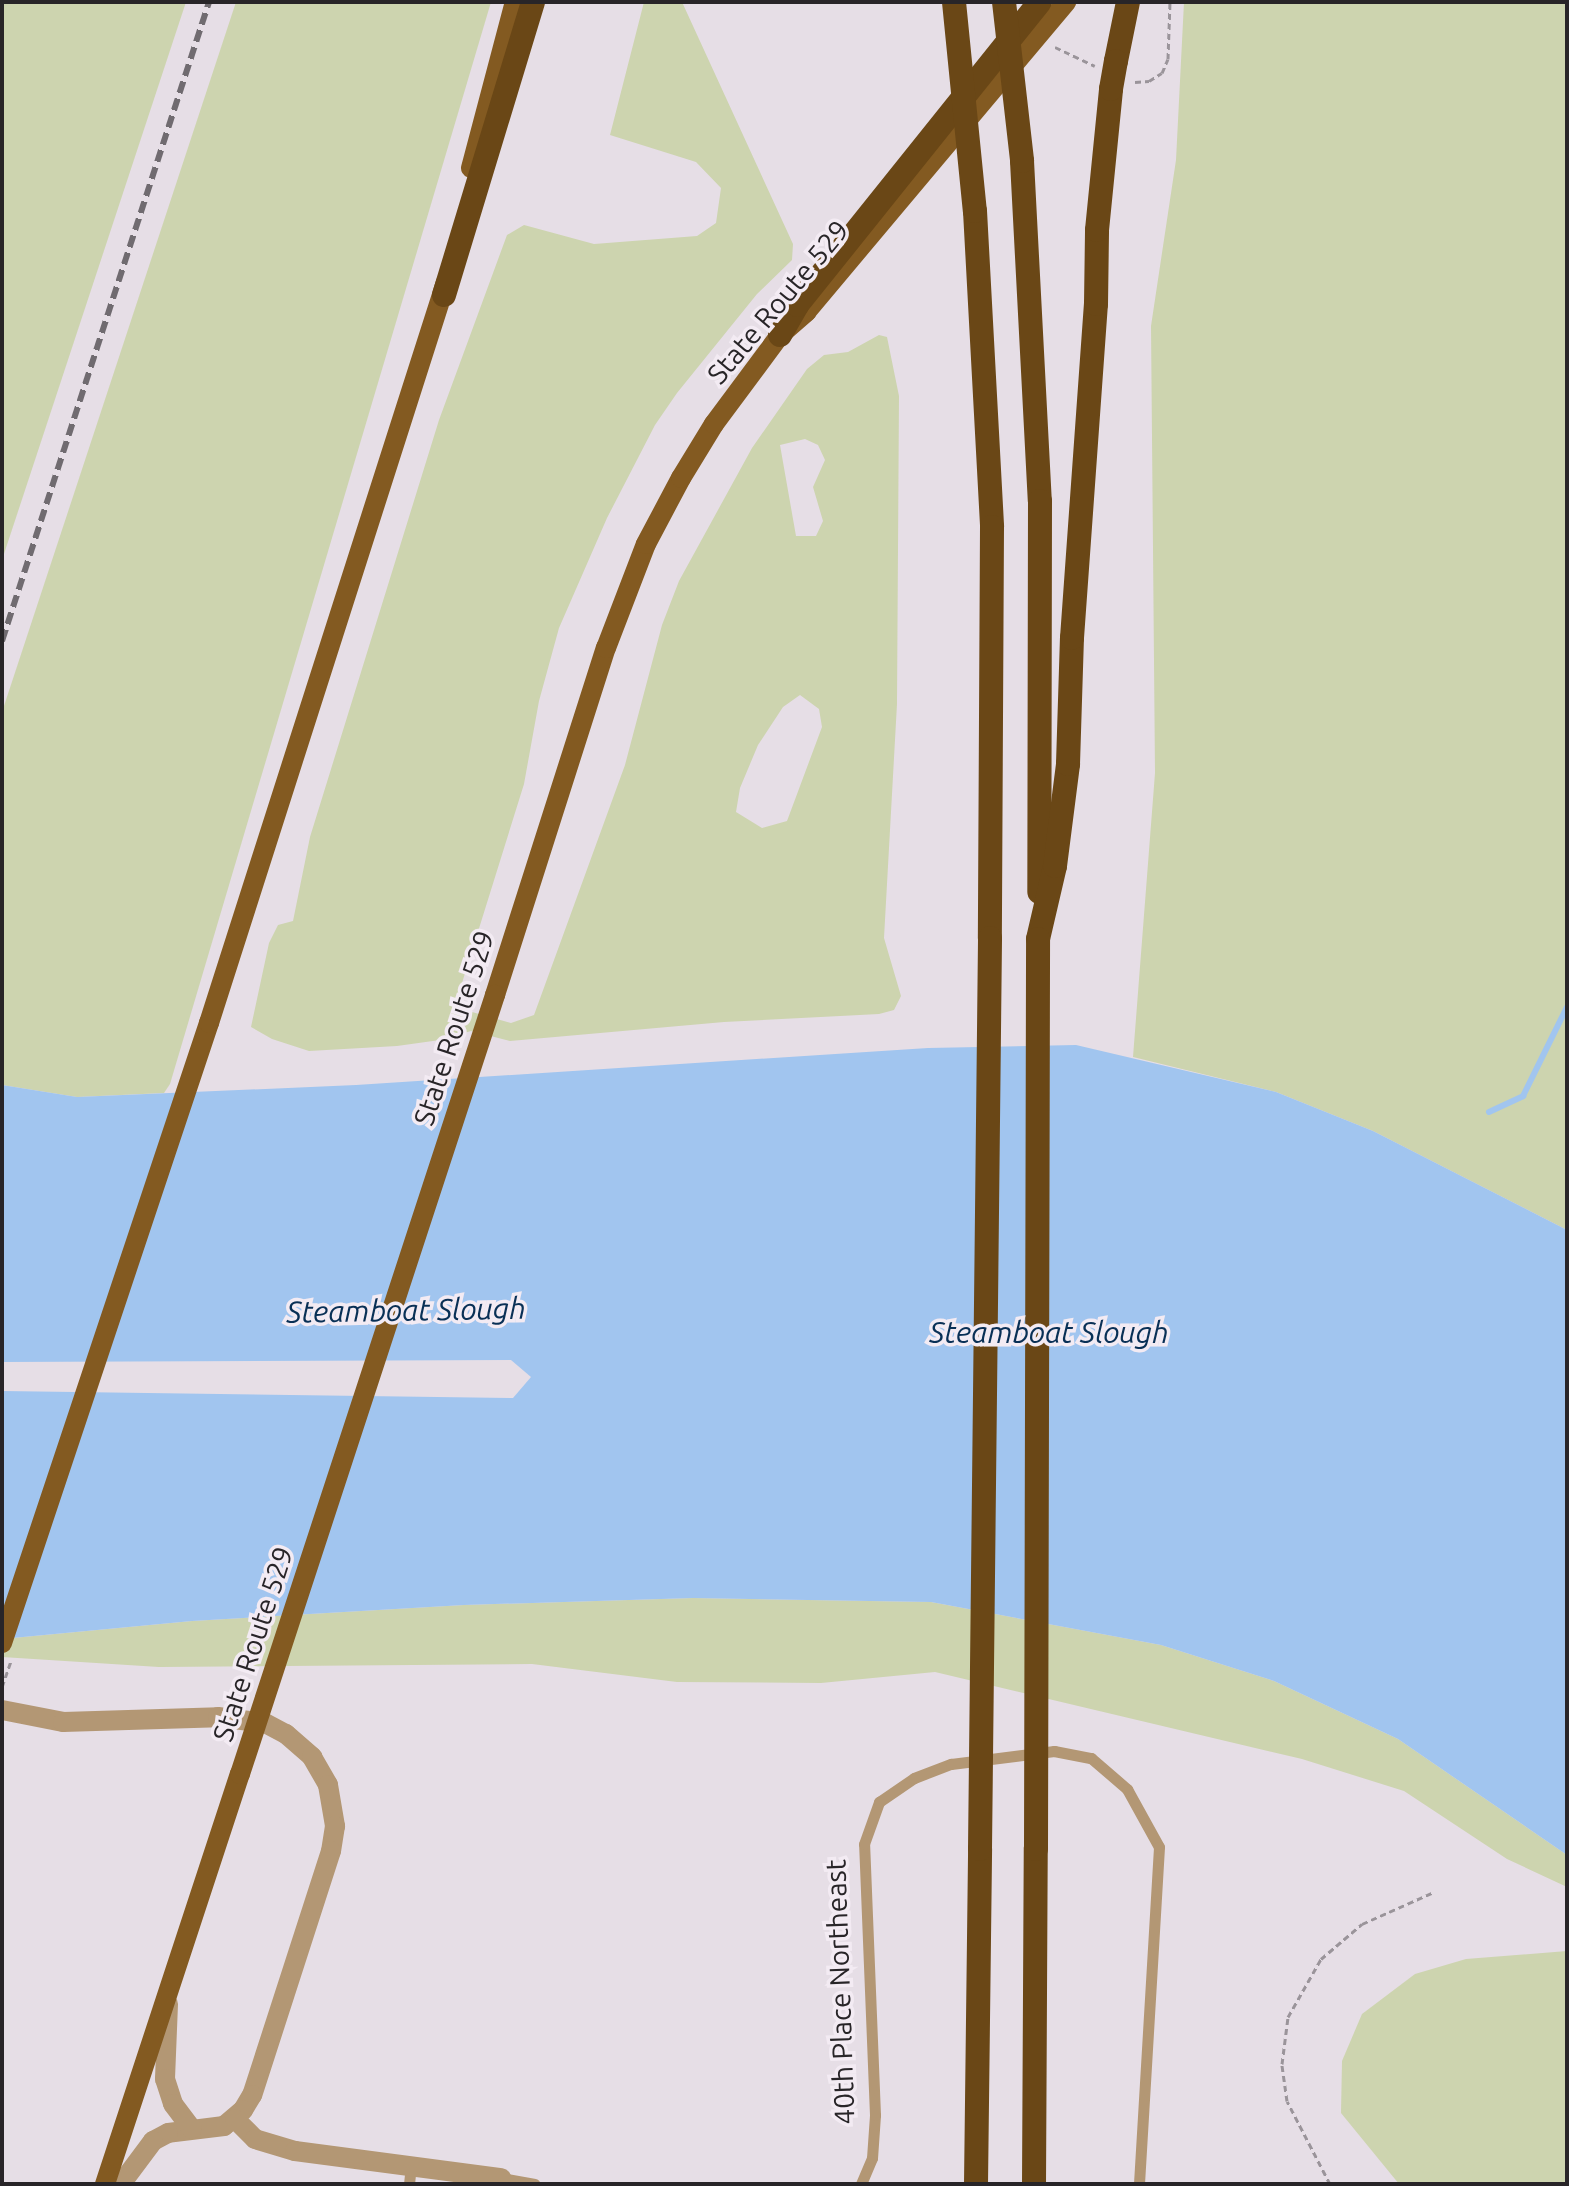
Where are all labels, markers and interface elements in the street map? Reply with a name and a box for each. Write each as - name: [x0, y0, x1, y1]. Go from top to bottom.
- street label: State Route 529: [700, 214, 856, 390]
- street label: State Route 529: [407, 926, 501, 1130]
- water label: Steamboat Slough: [286, 1290, 526, 1330]
- water label: Steamboat Slough: [929, 1314, 1169, 1350]
- street label: State Route 529: [206, 1542, 300, 1746]
- street label: 40th Place Northeast: [819, 1859, 861, 2125]

